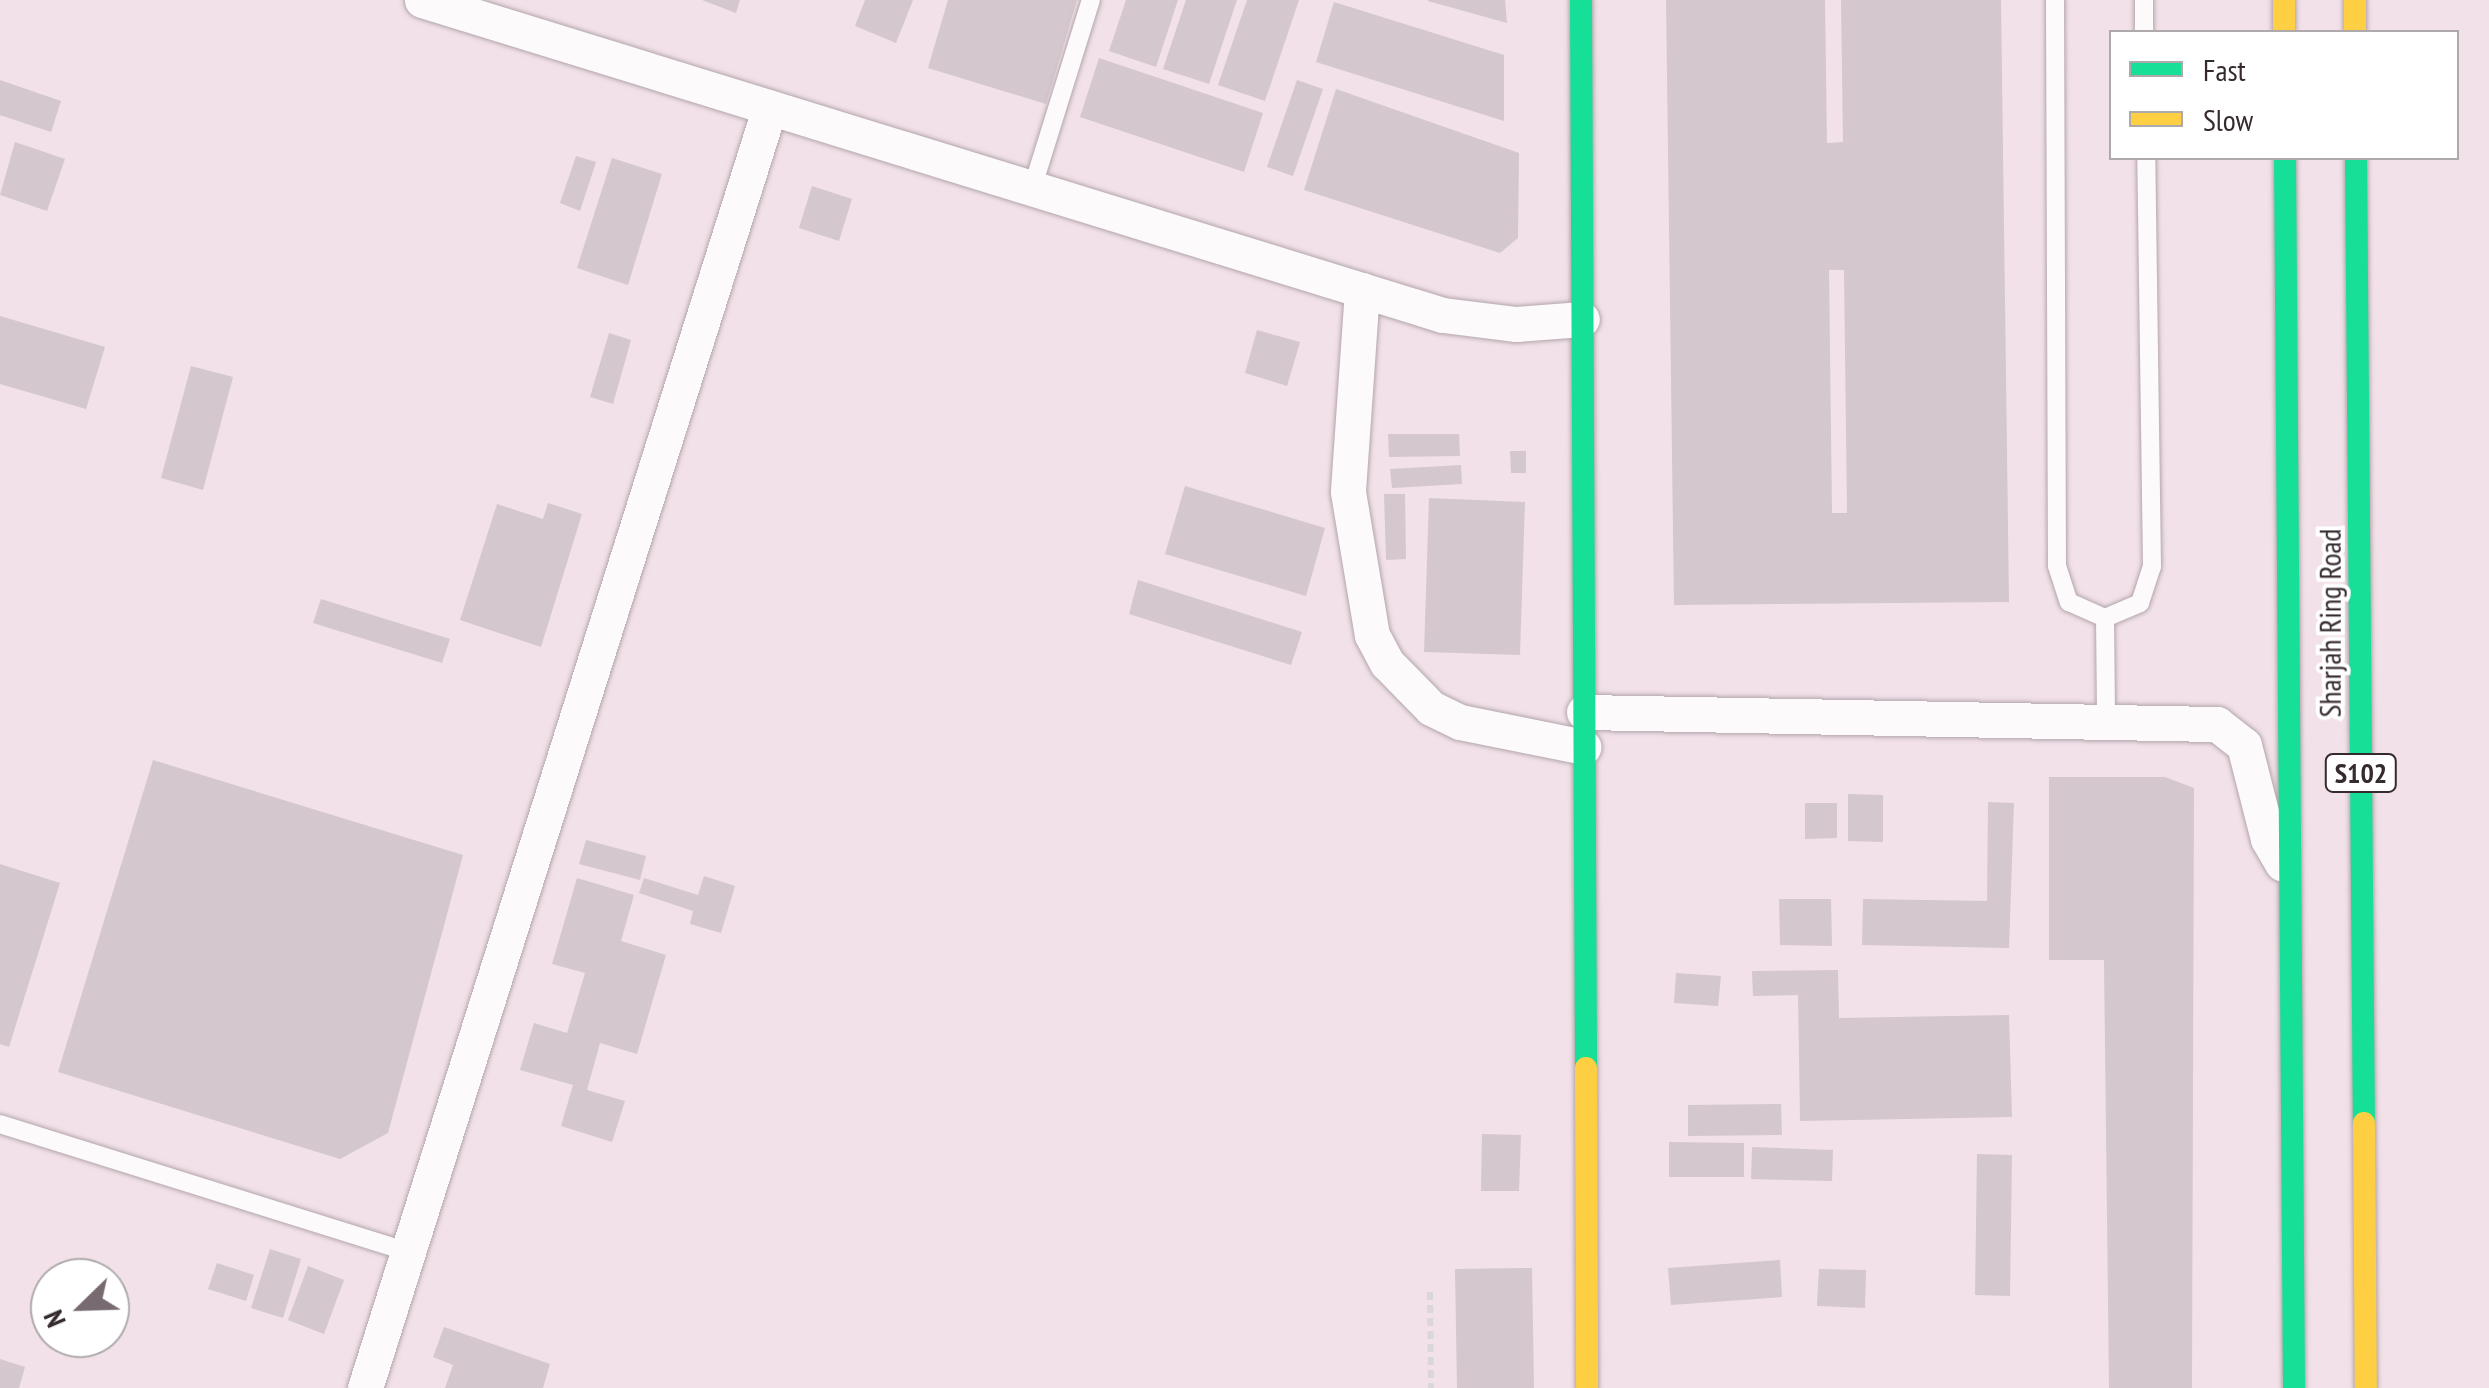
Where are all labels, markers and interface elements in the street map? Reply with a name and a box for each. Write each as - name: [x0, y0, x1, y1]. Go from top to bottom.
- legend: [2109, 30, 2459, 160]
- text: Fast: [2203, 50, 2246, 89]
- text: Slow: [2203, 100, 2253, 139]
- street label: Sharjah Ring Road: [2312, 529, 2348, 717]
- road number: S102: [2324, 750, 2398, 796]
- north arrow: [30, 1258, 130, 1358]
- text: N: [34, 1305, 74, 1333]

